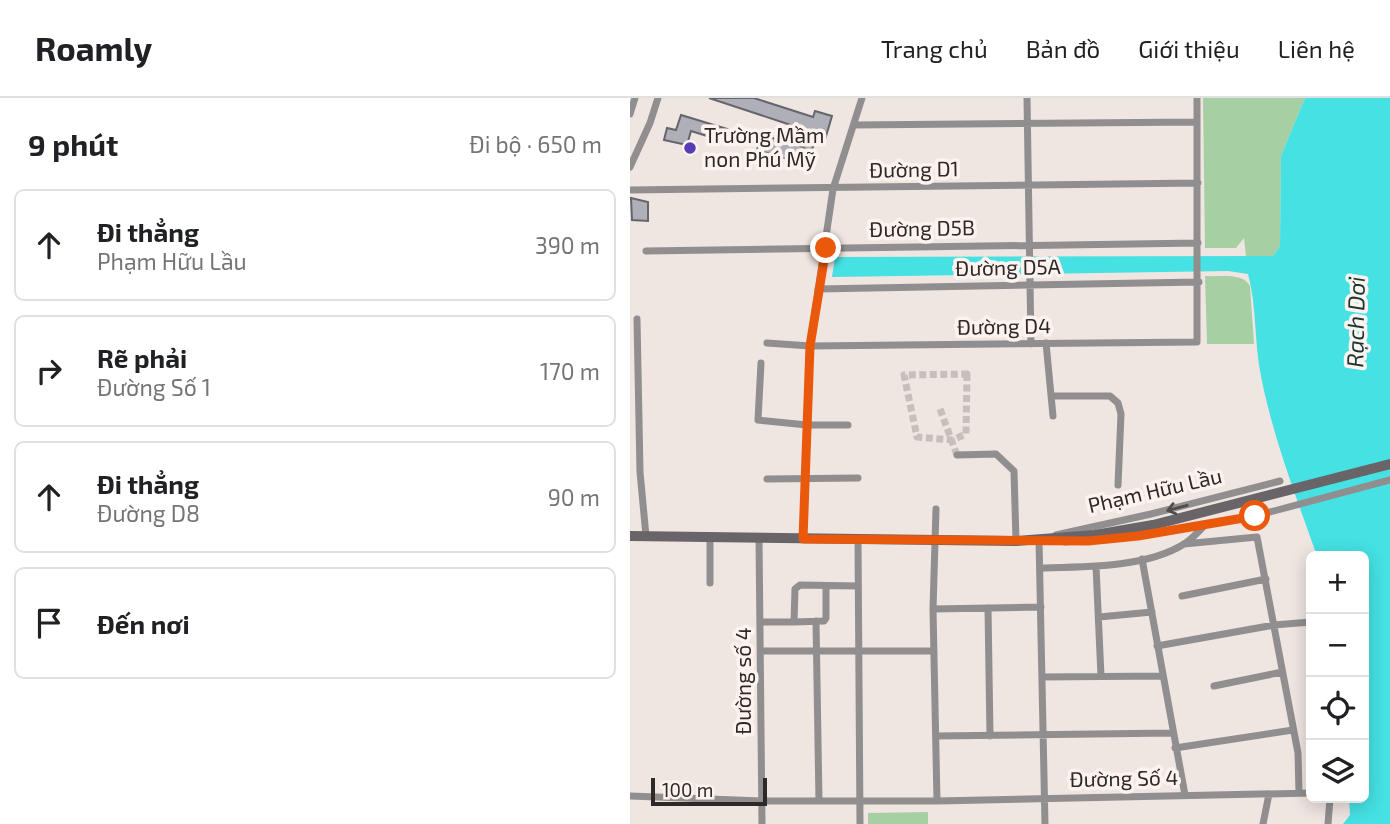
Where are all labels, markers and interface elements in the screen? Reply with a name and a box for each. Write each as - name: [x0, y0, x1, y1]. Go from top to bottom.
- text: Roamly: [35, 28, 152, 68]
- text: Trang chủ: [881, 34, 988, 63]
- text: Bản đồ: [1026, 34, 1100, 63]
- text: Giới thiệu: [1138, 34, 1240, 63]
- text: Liên hệ: [1278, 34, 1355, 63]
- place label: Trường Mầm non Phú Mỹ: [704, 122, 824, 171]
- text: 9 phút: [28, 126, 118, 162]
- text: Đi bộ · 650 m: [469, 130, 602, 158]
- marker: Trường Mầm non Phú Mỹ: [682, 140, 698, 156]
- street label: Đường D1: [869, 155, 959, 182]
- street label: Đường D5B: [869, 214, 975, 241]
- text: Đi thẳng: [97, 216, 199, 247]
- icon: ahead: [30, 226, 68, 264]
- text: 390 m: [535, 231, 600, 259]
- route end: [810, 232, 841, 263]
- text: Phạm Hữu Lầu: [97, 247, 247, 275]
- street label: Đường D5A: [955, 253, 1061, 280]
- water label: Rạch Dơi: [1340, 276, 1370, 368]
- street label: Đường D4: [957, 312, 1051, 339]
- text: Rẽ phải: [97, 342, 187, 373]
- icon: right: [30, 352, 68, 390]
- text: 170 m: [540, 357, 600, 385]
- text: Đường Số 1: [97, 373, 211, 401]
- street label: Phạm Hữu Lầu: [1085, 462, 1224, 517]
- text: Đi thẳng: [97, 468, 199, 499]
- icon: ahead: [30, 478, 68, 516]
- text: 90 m: [548, 483, 600, 511]
- text: Đường D8: [97, 499, 200, 527]
- route start: [1239, 500, 1270, 531]
- one-way arrow: [1166, 502, 1188, 515]
- map controls: [1306, 551, 1369, 803]
- button: +: [1306, 551, 1369, 614]
- icon: arrive: [30, 604, 68, 642]
- text: Đến nơi: [97, 608, 190, 639]
- button: −: [1306, 614, 1369, 677]
- street label: Đường số 4: [730, 627, 755, 735]
- button: locate: [1306, 677, 1369, 740]
- button: layers: [1306, 740, 1369, 803]
- street label: Đường Số 4: [1069, 764, 1179, 791]
- scale bar: [651, 775, 766, 807]
- text: 100 m: [662, 778, 713, 801]

